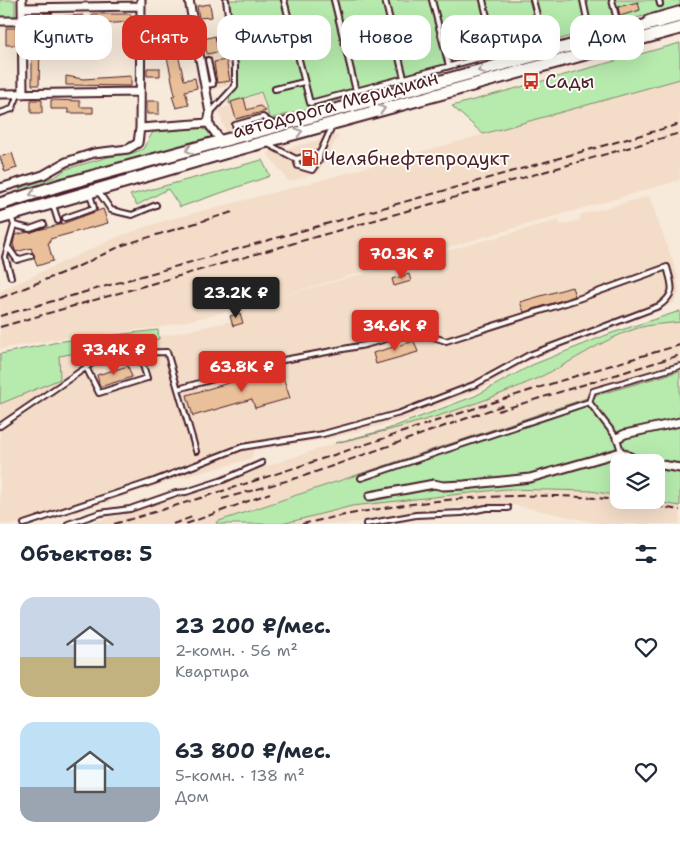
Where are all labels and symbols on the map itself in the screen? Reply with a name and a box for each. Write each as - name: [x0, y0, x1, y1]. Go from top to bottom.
- street label: автодорога Меридиан: [230, 65, 441, 144]
- one-way arrow: [477, 65, 486, 75]
- place label: Сады: [545, 69, 594, 94]
- bus stop icon: Сады: [521, 71, 541, 91]
- one-way arrow: [377, 105, 385, 115]
- one-way arrow: [295, 127, 303, 138]
- one-way arrow: [186, 145, 194, 155]
- place label: Челябнефтепродукт: [324, 146, 510, 171]
- fuel station icon: Челябнефтепродукт: [300, 148, 320, 168]
- one-way arrow: [29, 188, 37, 198]
- pin: 70.3K ₽: [356, 238, 448, 280]
- pin: 23.2K ₽: [190, 276, 282, 319]
- pin: 34.6K ₽: [349, 310, 441, 352]
- pin: 73.4K ₽: [68, 334, 160, 376]
- pin: 63.8K ₽: [196, 350, 288, 393]

